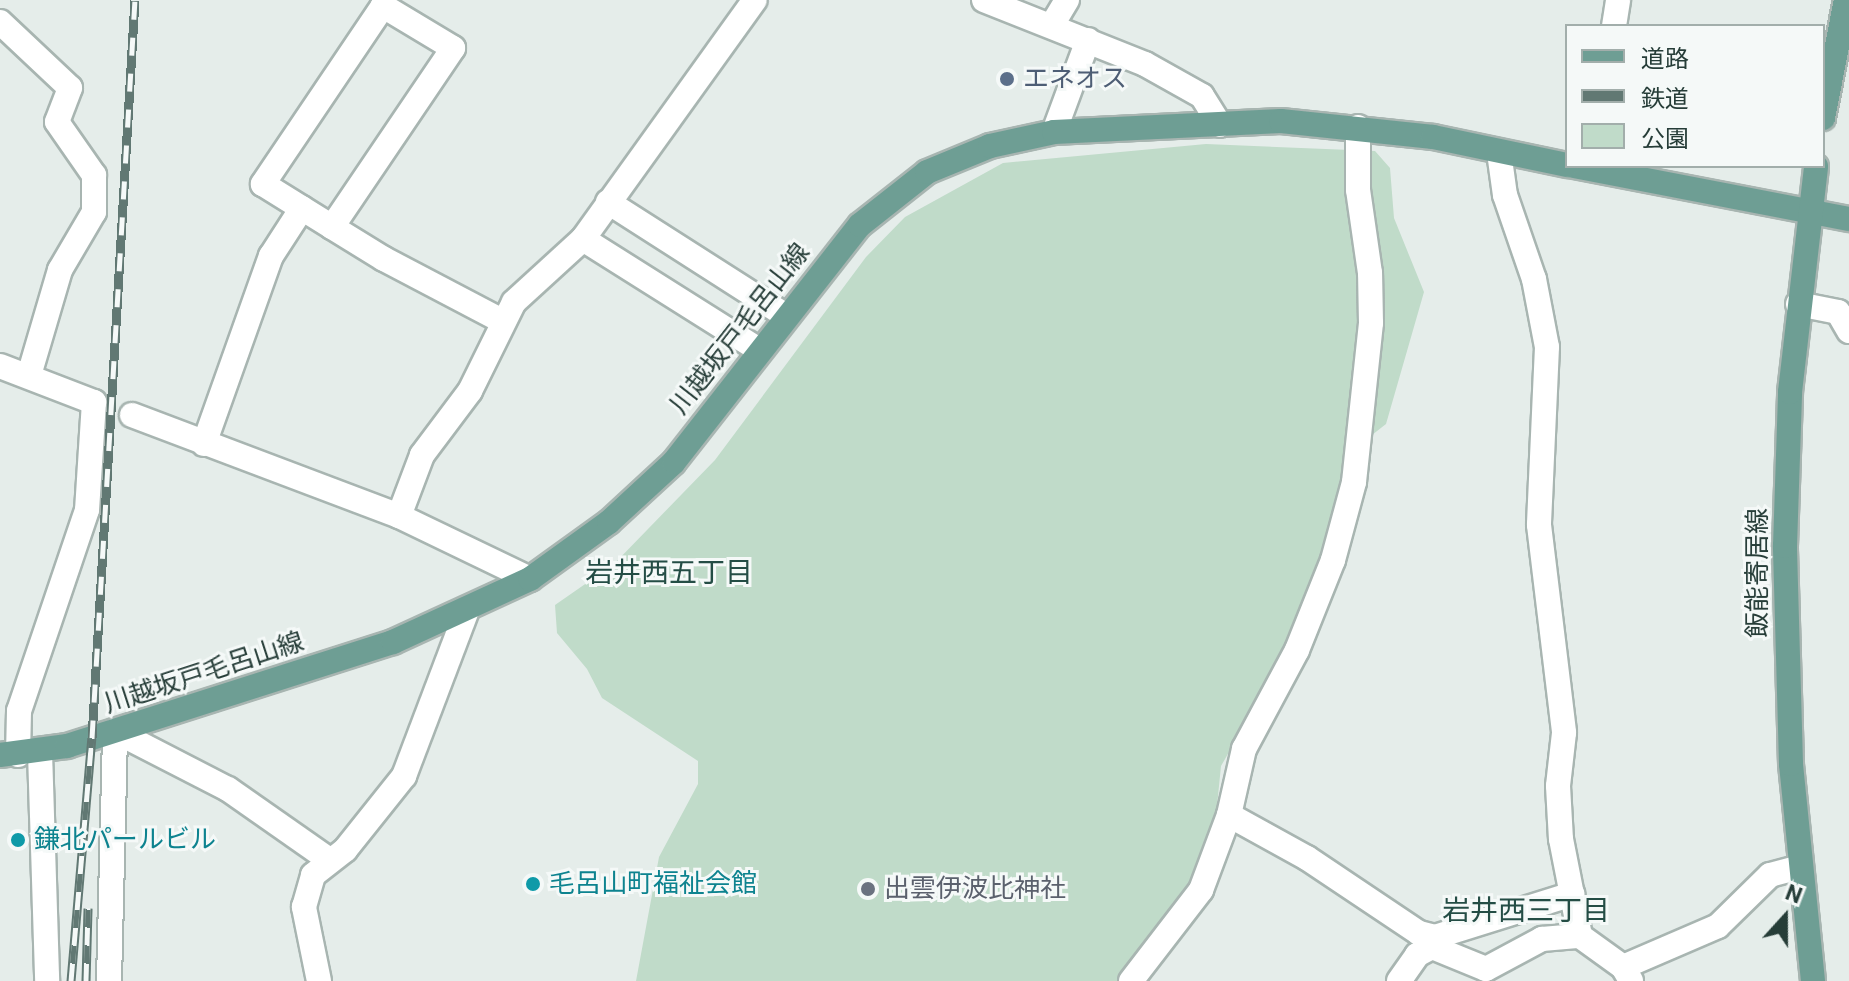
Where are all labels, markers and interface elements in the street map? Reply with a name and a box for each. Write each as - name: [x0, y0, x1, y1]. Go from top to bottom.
- legend: [1565, 24, 1825, 168]
- text: 道路: [1641, 45, 1689, 73]
- place label: エネオス: [1023, 63, 1127, 95]
- marker: エネオス: [998, 70, 1016, 88]
- text: 鉄道: [1641, 85, 1689, 113]
- text: 公園: [1641, 125, 1689, 153]
- street label: 川越坂戸毛呂山線: [664, 237, 816, 421]
- street label: 飯能寄居線: [1742, 508, 1774, 638]
- district label: 岩井西五丁目: [585, 556, 753, 590]
- street label: 川越坂戸毛呂山線: [100, 626, 308, 720]
- place label: 鎌北パールビル: [34, 824, 216, 856]
- marker: 鎌北パールビル: [9, 831, 27, 849]
- place label: 毛呂山町福祉会館: [549, 868, 757, 900]
- place label: 出雲伊波比神社: [884, 873, 1066, 905]
- marker: 毛呂山町福祉会館: [524, 875, 542, 893]
- north arrow: [1745, 877, 1825, 957]
- marker: 出雲伊波比神社: [859, 880, 877, 898]
- text: N: [1782, 880, 1806, 909]
- district label: 岩井西三丁目: [1442, 894, 1610, 928]

